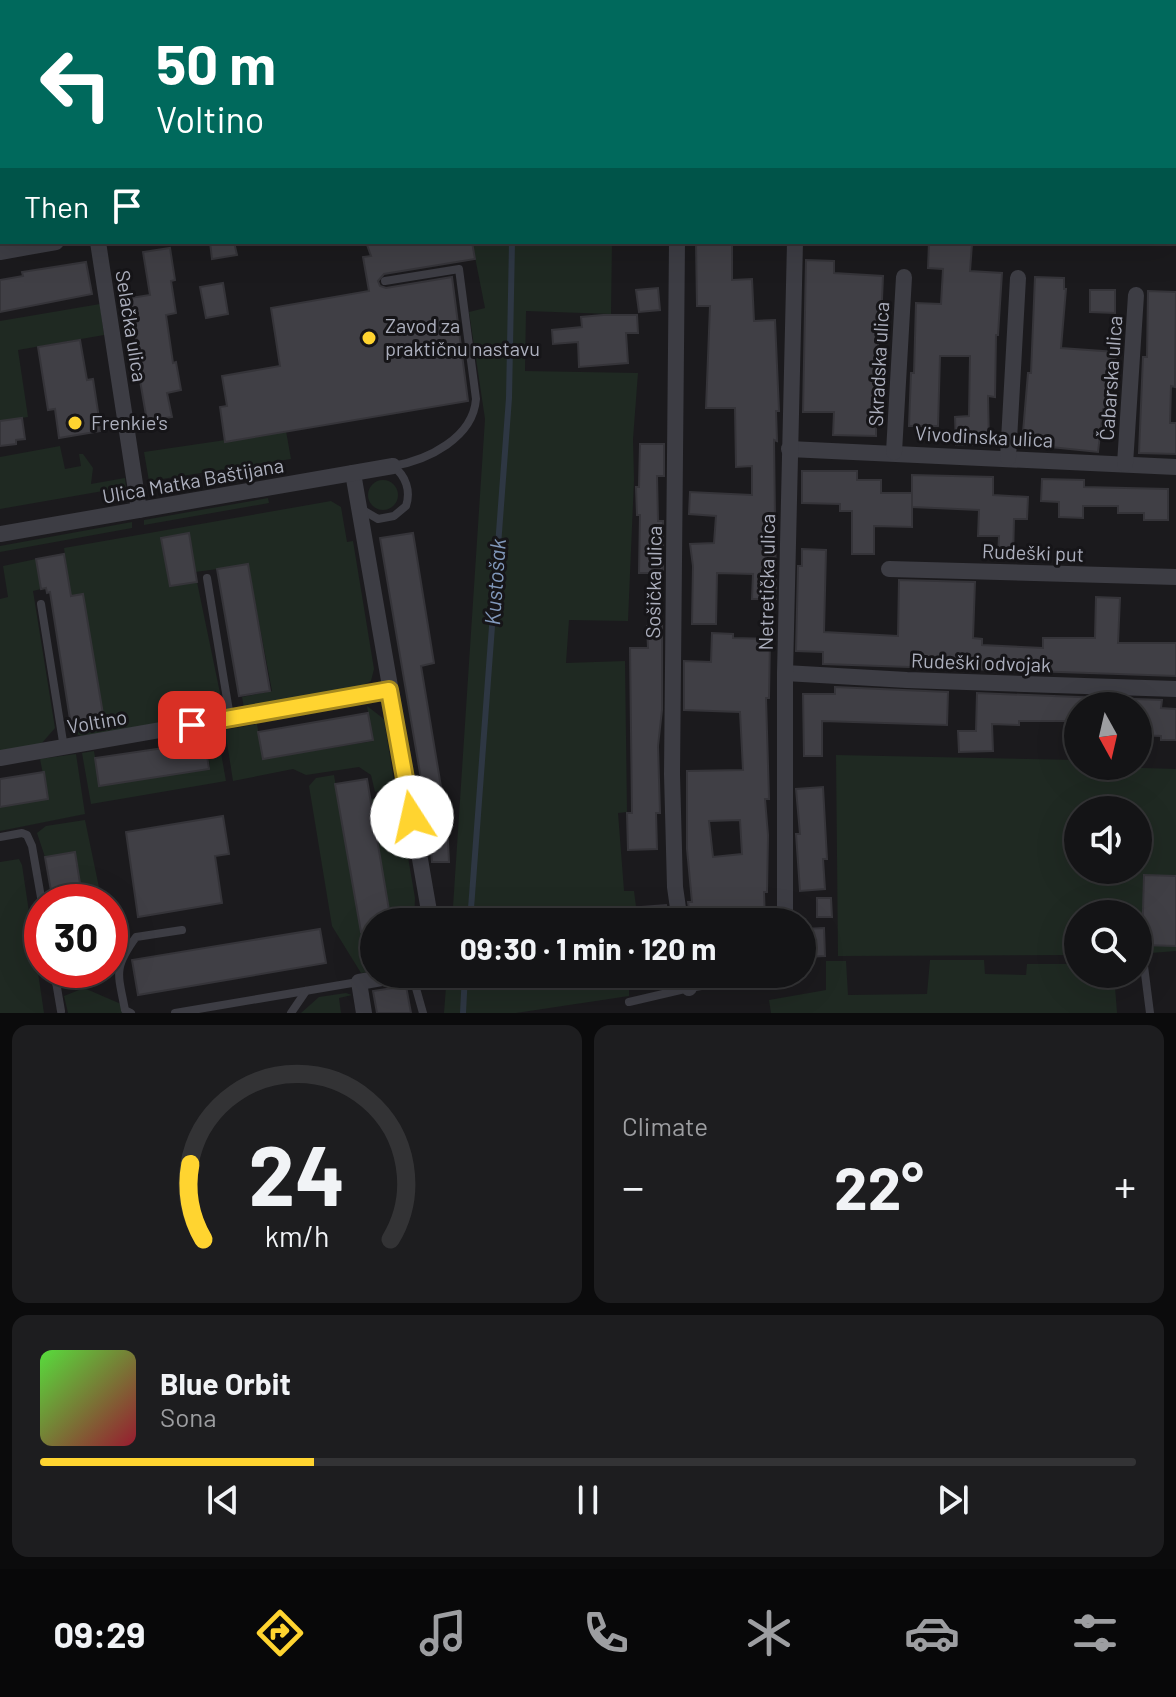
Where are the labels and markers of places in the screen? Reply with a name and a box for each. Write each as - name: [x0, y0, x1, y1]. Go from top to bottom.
- place label: Zavod za praktičnu nastavu: [385, 313, 540, 360]
- marker: Zavod za praktičnu nastavu: [360, 329, 378, 347]
- place label: Frenkie's: [91, 410, 168, 434]
- marker: Frenkie's: [66, 414, 84, 432]
- pin: [158, 691, 226, 759]

